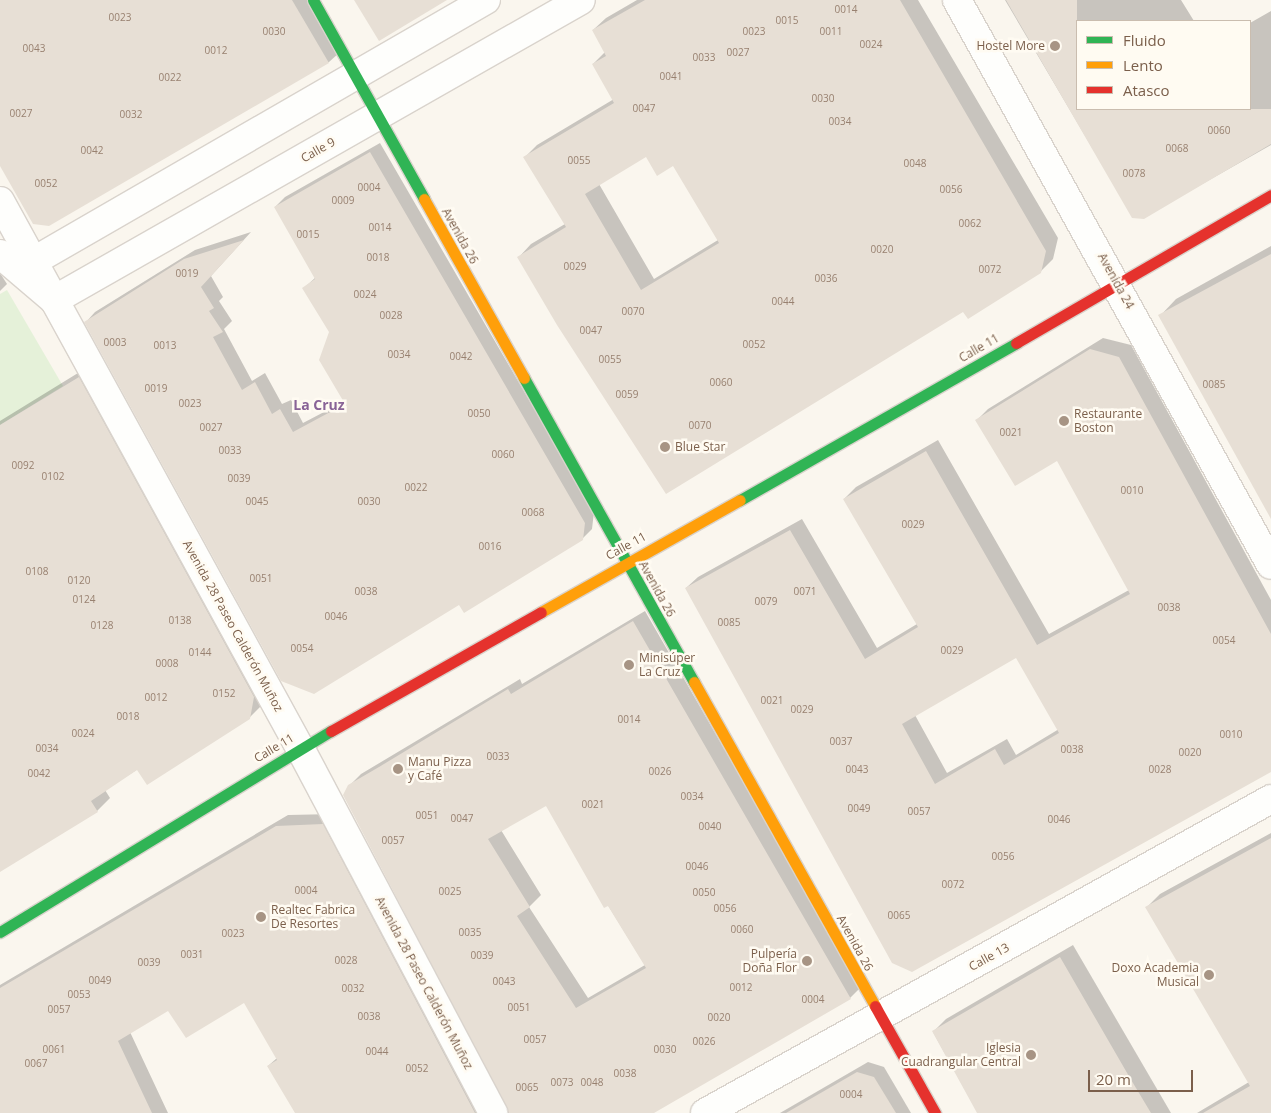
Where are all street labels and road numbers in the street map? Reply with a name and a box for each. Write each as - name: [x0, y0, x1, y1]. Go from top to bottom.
- street label: Calle 9: [298, 135, 338, 165]
- street label: Avenida 26: [439, 206, 481, 266]
- street label: Avenida 24: [1095, 251, 1137, 311]
- street label: Calle 11: [956, 331, 1002, 365]
- street label: Calle 11: [603, 529, 649, 563]
- street label: Avenida 28 Paseo Calderón Muñoz: [180, 538, 286, 714]
- street label: Avenida 26: [636, 559, 678, 619]
- street label: Calle 11: [251, 731, 297, 765]
- street label: Avenida 28 Paseo Calderón Muñoz: [372, 894, 476, 1072]
- street label: Avenida 26: [834, 913, 876, 973]
- street label: Calle 13: [966, 940, 1012, 974]

